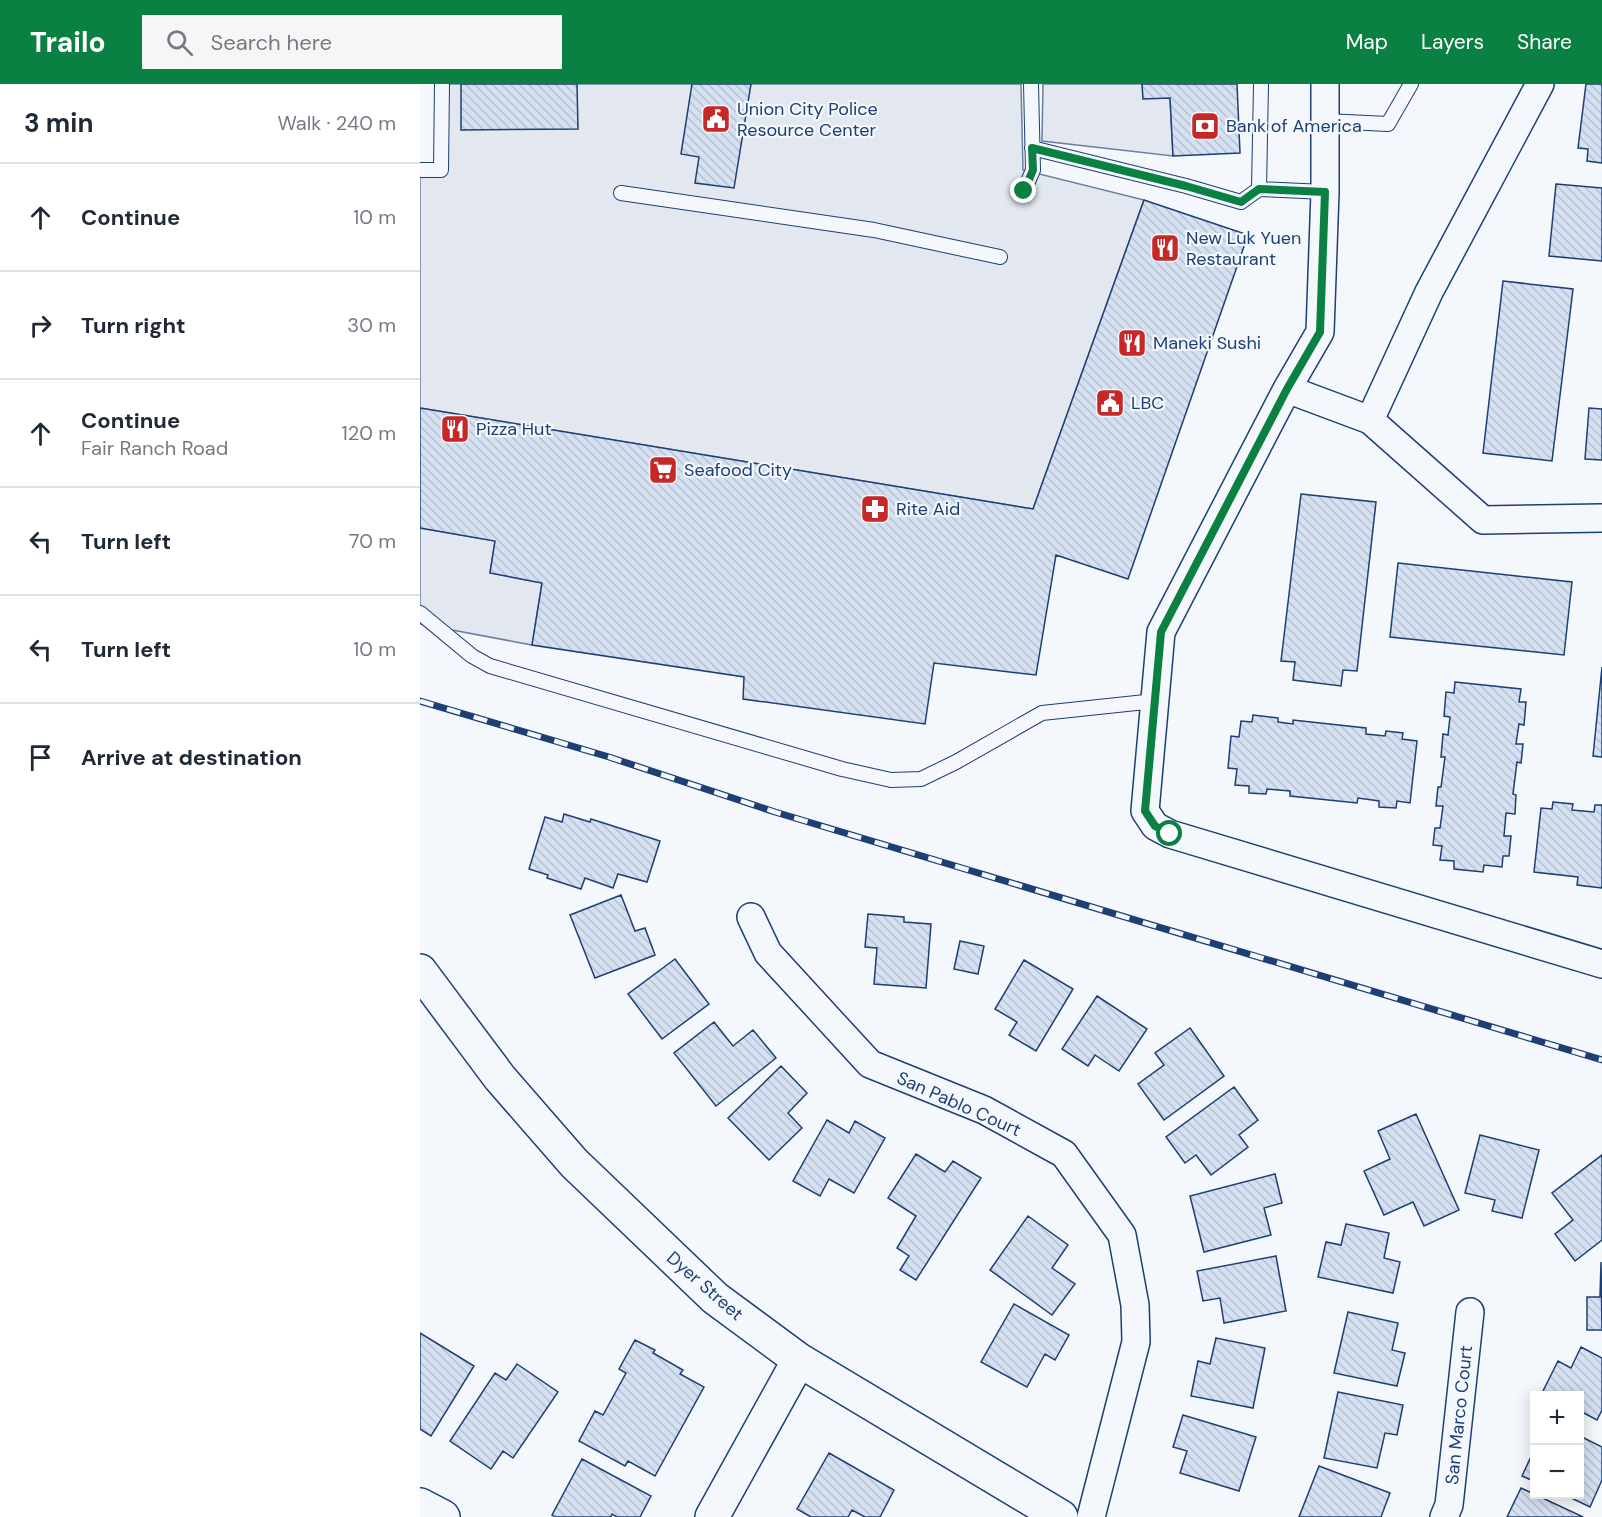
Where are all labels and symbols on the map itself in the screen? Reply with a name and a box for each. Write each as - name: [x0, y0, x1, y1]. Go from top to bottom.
- place label: Union City Police Resource Center: [737, 97, 878, 142]
- public building icon: Union City Police Resource Center: [700, 103, 732, 135]
- bank icon: Bank of America: [1189, 110, 1221, 142]
- place label: Bank of America: [1226, 114, 1362, 138]
- route end: [1010, 177, 1036, 203]
- place label: New Luk Yuen Restaurant: [1186, 226, 1301, 271]
- restaurant icon: New Luk Yuen Restaurant: [1149, 232, 1181, 264]
- restaurant icon: Maneki Sushi: [1116, 327, 1148, 359]
- place label: Maneki Sushi: [1153, 331, 1261, 355]
- public building icon: LBC: [1094, 387, 1126, 419]
- place label: LBC: [1131, 391, 1164, 415]
- restaurant icon: Pizza Hut: [439, 413, 471, 445]
- place label: Pizza Hut: [476, 417, 551, 441]
- supermarket icon: Seafood City: [647, 454, 679, 486]
- place label: Seafood City: [684, 458, 792, 482]
- pharmacy icon: Rite Aid: [859, 493, 891, 525]
- place label: Rite Aid: [896, 497, 960, 521]
- route start: [1156, 820, 1182, 846]
- street label: San Pablo Court: [893, 1066, 1025, 1142]
- street label: Dyer Street: [662, 1246, 748, 1326]
- street label: San Marco Court: [1440, 1344, 1478, 1486]

